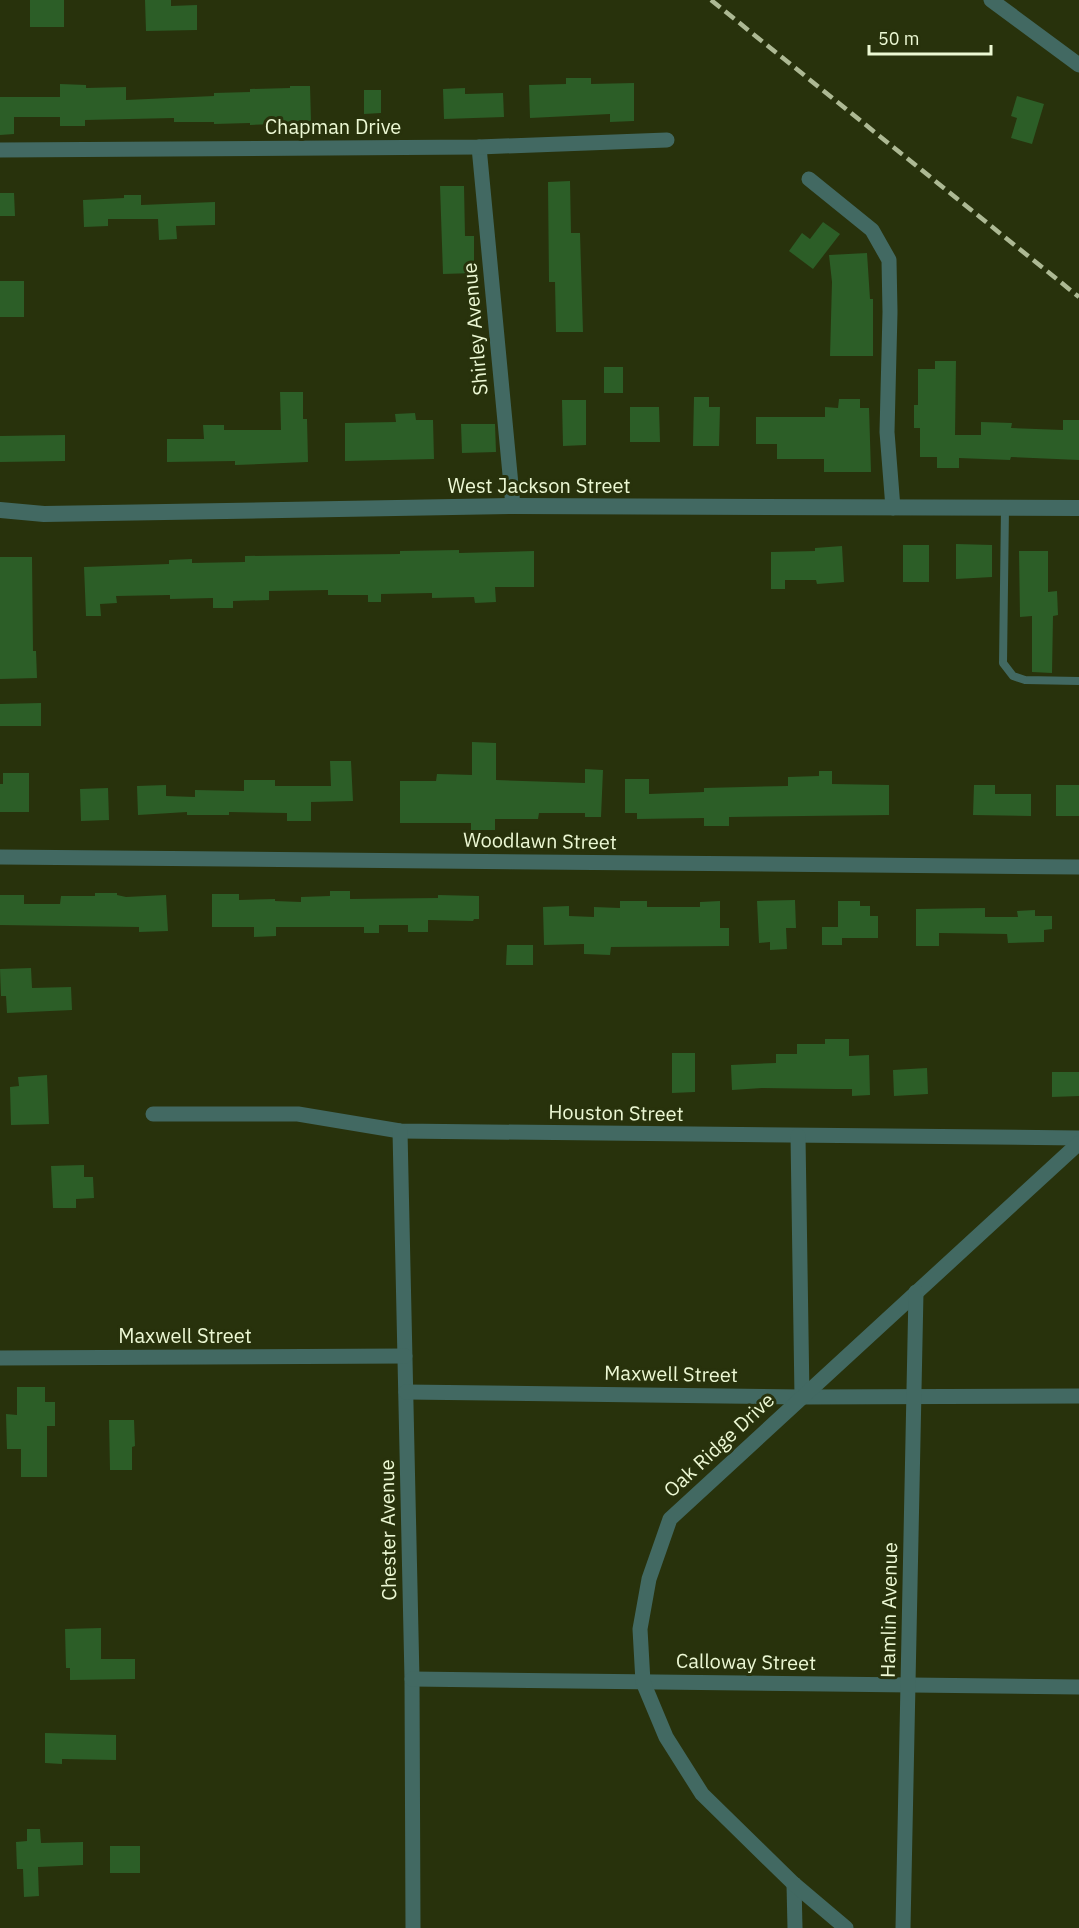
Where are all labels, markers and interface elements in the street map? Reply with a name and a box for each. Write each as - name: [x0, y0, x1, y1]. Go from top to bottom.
- scale bar: [869, 18, 990, 56]
- text: 50 m: [878, 27, 920, 50]
- street label: Chapman Drive: [265, 113, 401, 140]
- street label: Shirley Avenue: [455, 262, 494, 397]
- street label: West Jackson Street: [448, 472, 631, 499]
- street label: Woodlawn Street: [463, 826, 617, 855]
- street label: Houston Street: [548, 1098, 684, 1127]
- street label: Maxwell Street: [118, 1322, 252, 1349]
- street label: Maxwell Street: [604, 1359, 738, 1388]
- street label: Oak Ridge Drive: [658, 1386, 780, 1503]
- street label: Chester Avenue: [373, 1459, 402, 1601]
- street label: Hamlin Avenue: [874, 1542, 903, 1678]
- street label: Calloway Street: [676, 1647, 816, 1676]

